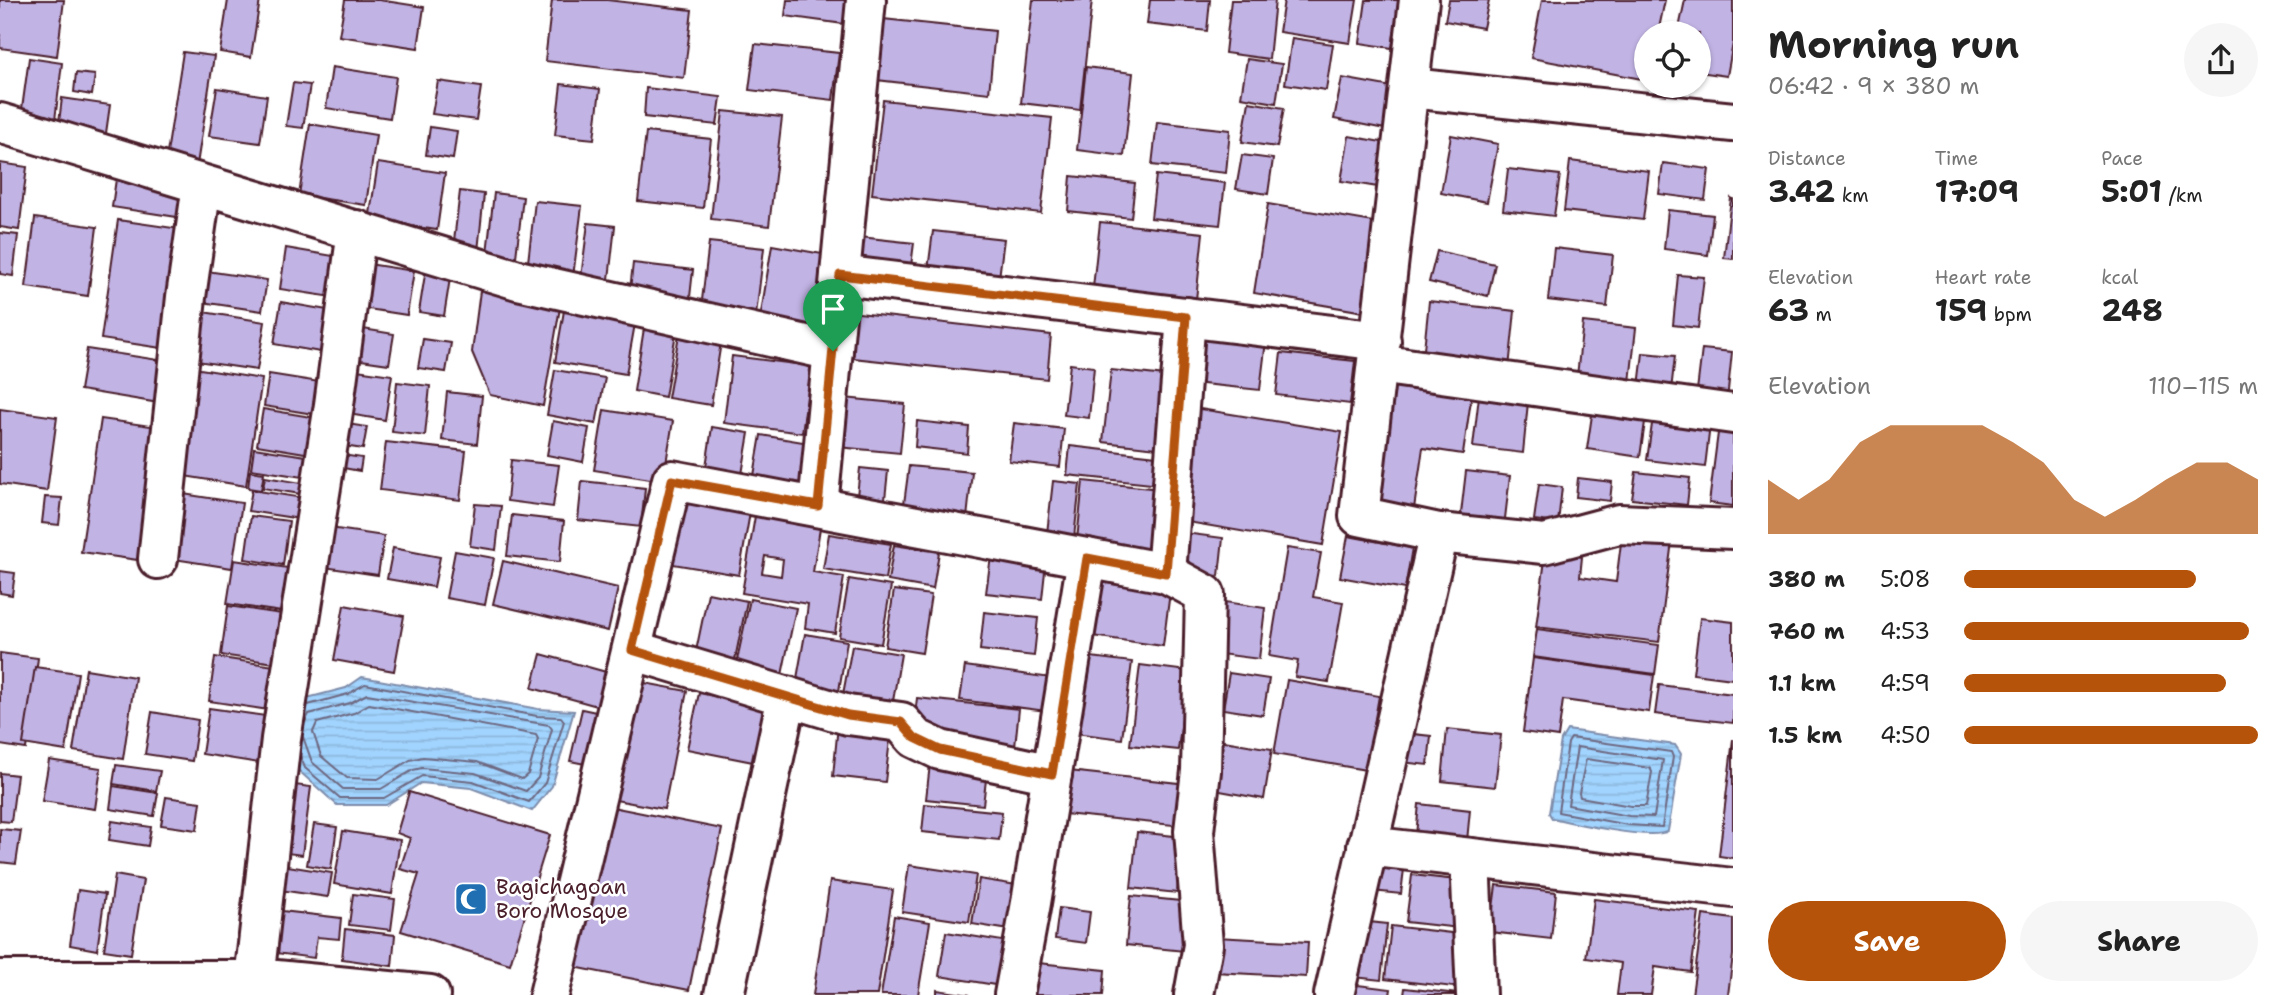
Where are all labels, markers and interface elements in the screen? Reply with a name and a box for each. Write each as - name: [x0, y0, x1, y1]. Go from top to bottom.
- text: Morning run: [1768, 19, 2019, 70]
- map controls: [1634, 21, 1711, 98]
- button: locate: [1634, 21, 1711, 98]
- button: share: [2184, 23, 2258, 97]
- text: 06:42 · 9 × 380 m: [1768, 71, 1979, 101]
- text: Distance: [1768, 146, 1846, 171]
- text: Time: [1935, 146, 1978, 171]
- text: Pace: [2101, 146, 2143, 171]
- text: 3.42: [1768, 171, 1835, 212]
- text: 17:09: [1935, 171, 2019, 212]
- text: 5:01: [2101, 171, 2162, 212]
- text: km: [1835, 183, 1869, 208]
- text: /km: [2162, 183, 2203, 208]
- text: Elevation: [1768, 265, 1853, 290]
- text: Heart rate: [1935, 265, 2031, 290]
- text: kcal: [2101, 265, 2138, 290]
- pin: [803, 279, 863, 351]
- icon: arrive: [814, 290, 852, 328]
- text: 63: [1768, 290, 1809, 331]
- text: 159: [1935, 290, 1987, 331]
- text: 248: [2101, 290, 2163, 331]
- text: m: [1809, 302, 1832, 327]
- text: bpm: [1987, 302, 2032, 327]
- text: Elevation: [1768, 371, 1871, 401]
- text: 110–115 m: [2148, 371, 2258, 401]
- text: 380 m: [1768, 564, 1845, 594]
- text: 5:08: [1880, 564, 1931, 594]
- text: 760 m: [1768, 616, 1845, 646]
- text: 4:53: [1880, 616, 1930, 646]
- text: 1.1 km: [1768, 668, 1836, 698]
- text: 4:59: [1880, 668, 1930, 698]
- text: 1.5 km: [1768, 720, 1842, 750]
- text: 4:50: [1880, 720, 1931, 750]
- place label: Bagichagoan Boro Mosque: [496, 873, 628, 925]
- mosque icon: Bagichagoan Boro Mosque: [452, 880, 490, 918]
- button: Save: [1768, 901, 2006, 981]
- button: Share: [2020, 901, 2258, 981]

